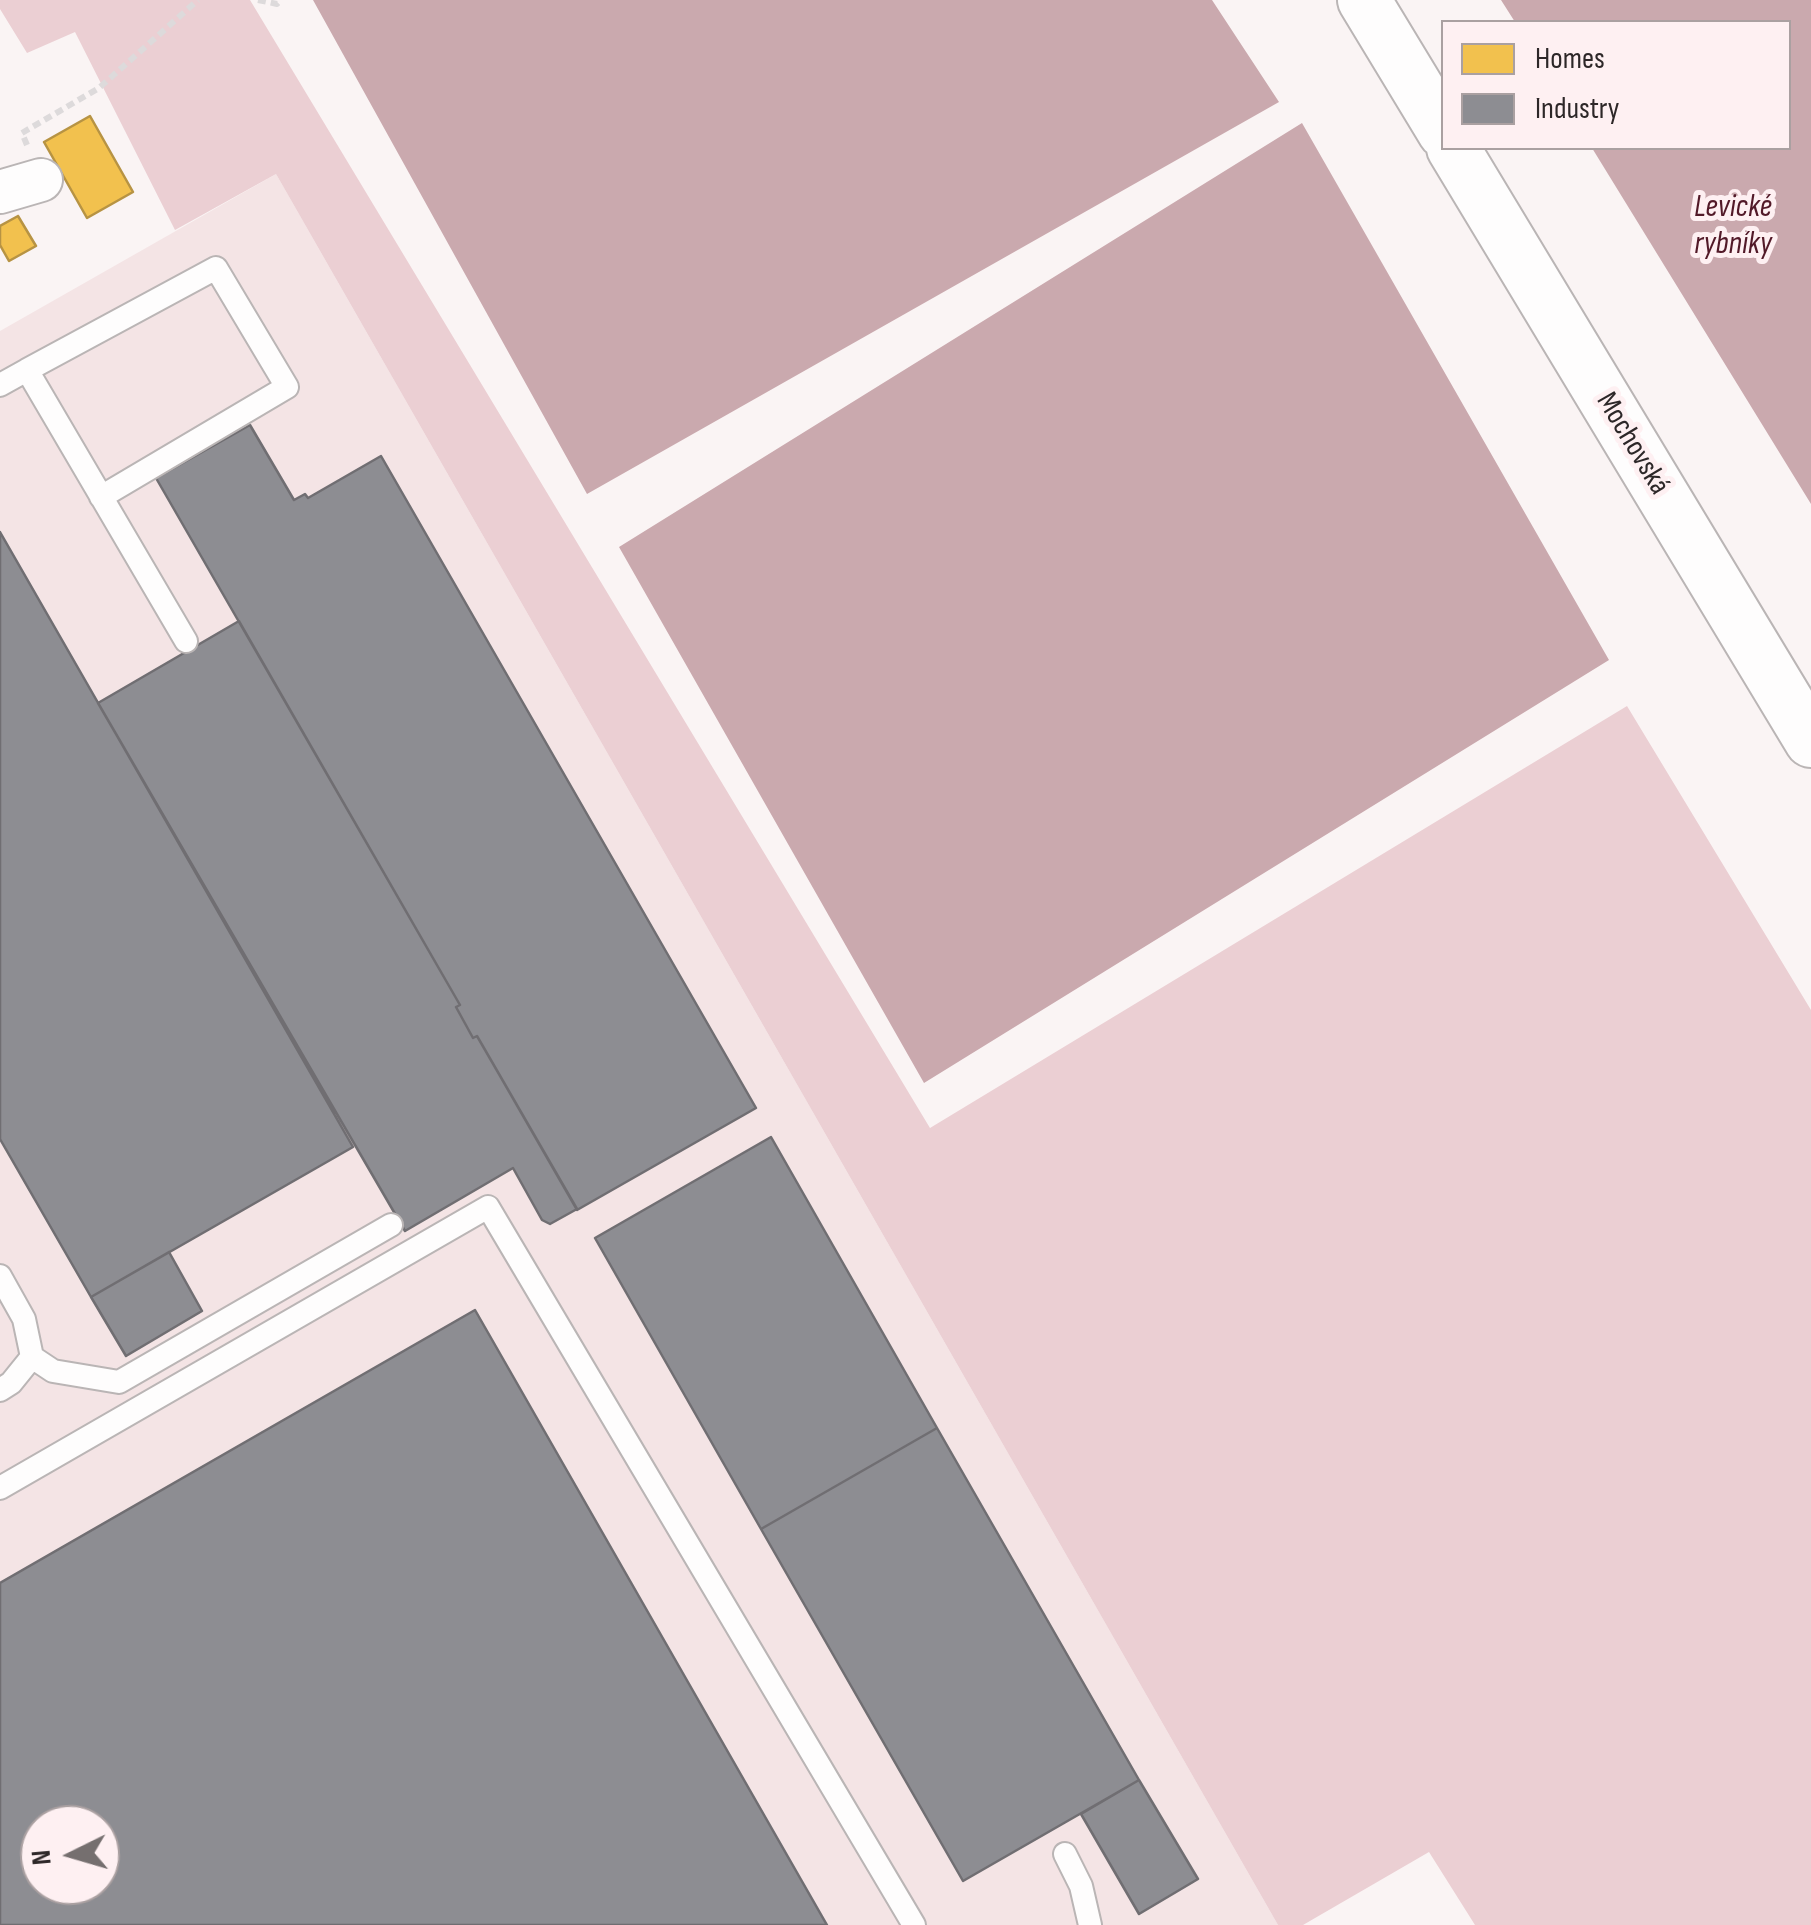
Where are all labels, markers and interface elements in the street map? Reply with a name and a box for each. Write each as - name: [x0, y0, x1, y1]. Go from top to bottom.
- legend: [1441, 20, 1791, 150]
- text: Homes: [1535, 41, 1605, 77]
- text: Industry: [1535, 91, 1619, 127]
- water label: Levické rybníky: [1694, 189, 1772, 264]
- street label: Mochovská: [1588, 386, 1676, 502]
- north arrow: [20, 1805, 120, 1905]
- text: N: [25, 1849, 59, 1866]

